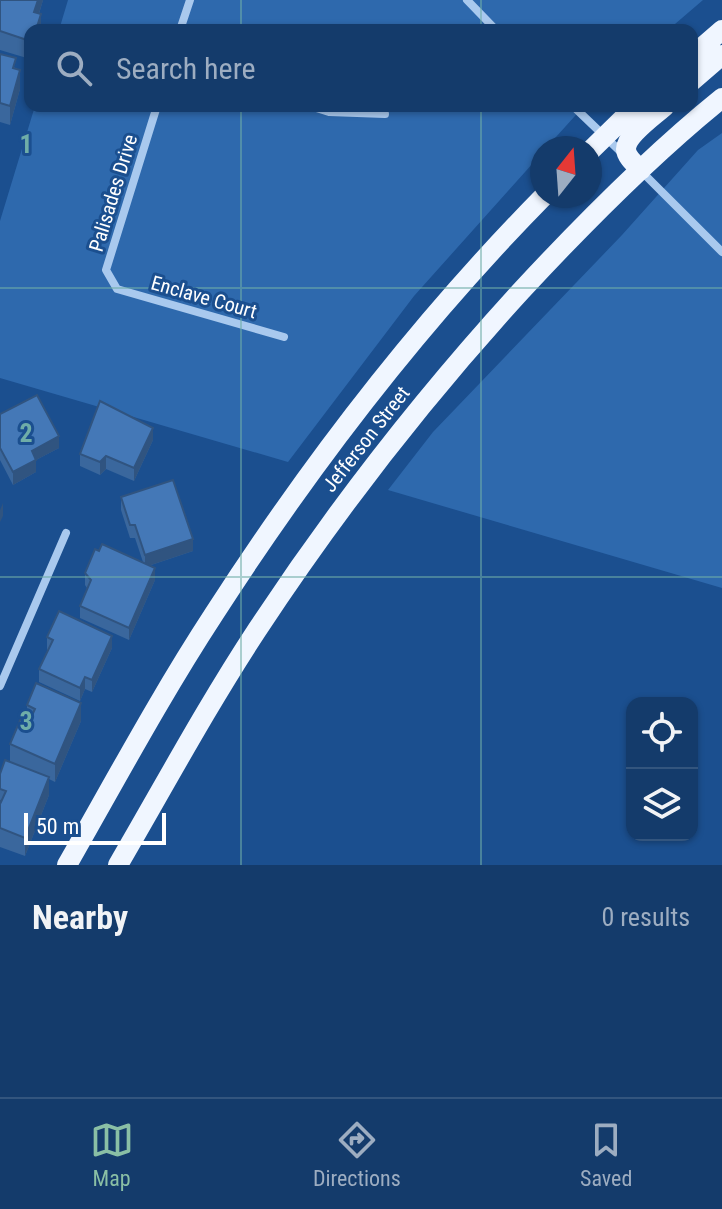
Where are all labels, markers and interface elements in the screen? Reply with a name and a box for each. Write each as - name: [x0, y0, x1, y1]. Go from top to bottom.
- search box: [24, 24, 698, 112]
- icon: search: [52, 46, 96, 90]
- text: Search here: [116, 51, 256, 86]
- text: 1: [19, 129, 33, 159]
- street label: Palisades Drive: [84, 131, 142, 255]
- north arrow: [530, 136, 602, 208]
- street label: Enclave Court: [148, 270, 260, 324]
- street label: Jefferson Street: [317, 381, 415, 497]
- text: 2: [19, 418, 33, 448]
- map controls: [626, 697, 698, 841]
- button: locate: [626, 697, 698, 769]
- text: 3: [19, 706, 33, 736]
- button: layers: [626, 769, 698, 841]
- scale bar: [24, 809, 166, 845]
- text: 50 m: [36, 814, 79, 839]
- text: Nearby: [32, 897, 128, 937]
- text: 0 results: [601, 902, 690, 932]
- tab: Map: [90, 1118, 134, 1191]
- tab: Directions: [313, 1118, 401, 1191]
- tab: Saved: [580, 1118, 632, 1191]

